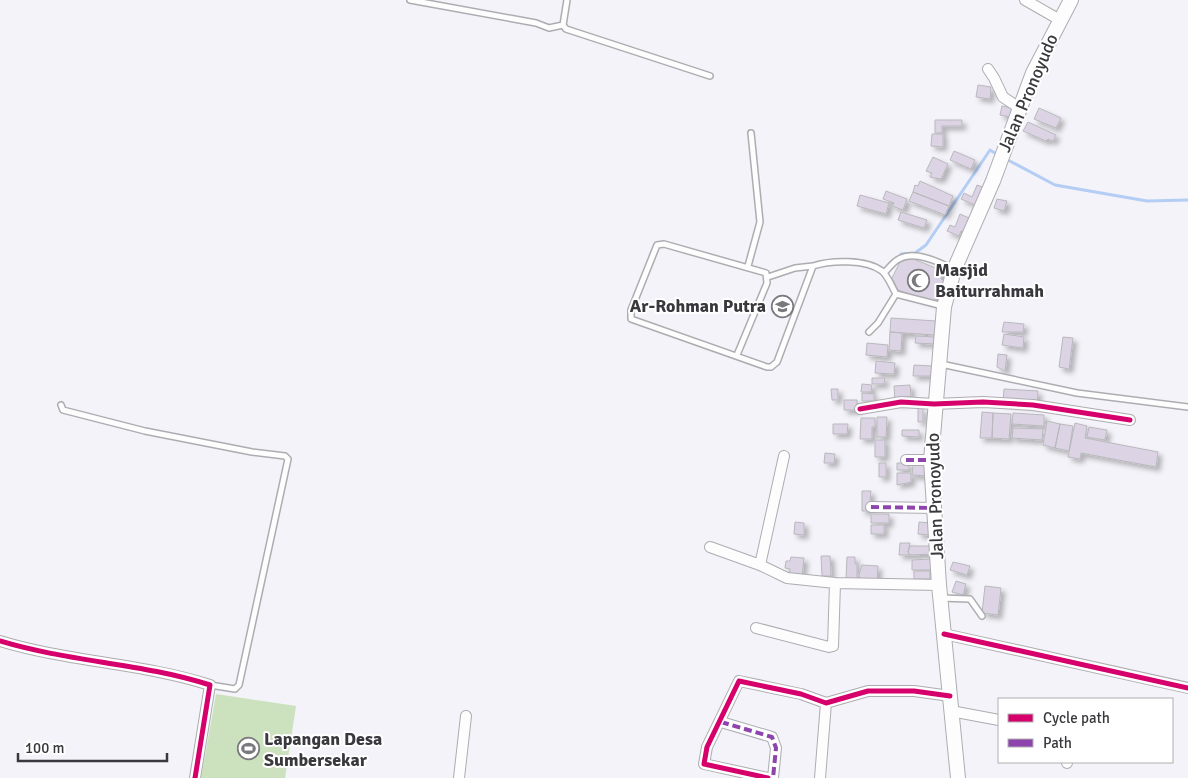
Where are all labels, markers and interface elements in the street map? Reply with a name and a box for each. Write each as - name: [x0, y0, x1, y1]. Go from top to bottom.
- street label: Jalan Pronoyudo: [993, 30, 1063, 156]
- place label: Masjid Baiturrahmah: [935, 259, 1044, 302]
- mosque icon: Masjid Baiturrahmah: [907, 268, 931, 292]
- school or university icon: Ar-Rohman Putra: [770, 294, 794, 318]
- place label: Ar-Rohman Putra: [630, 295, 766, 317]
- street label: Jalan Pronoyudo: [922, 432, 948, 560]
- legend: [998, 698, 1173, 763]
- text: Cycle path: [1043, 709, 1110, 727]
- place label: Lapangan Desa Sumbersekar: [264, 728, 382, 771]
- scale bar: [18, 730, 166, 762]
- text: Path: [1043, 734, 1072, 752]
- sports icon: Lapangan Desa Sumbersekar: [236, 737, 260, 761]
- text: 100 m: [25, 739, 65, 757]

